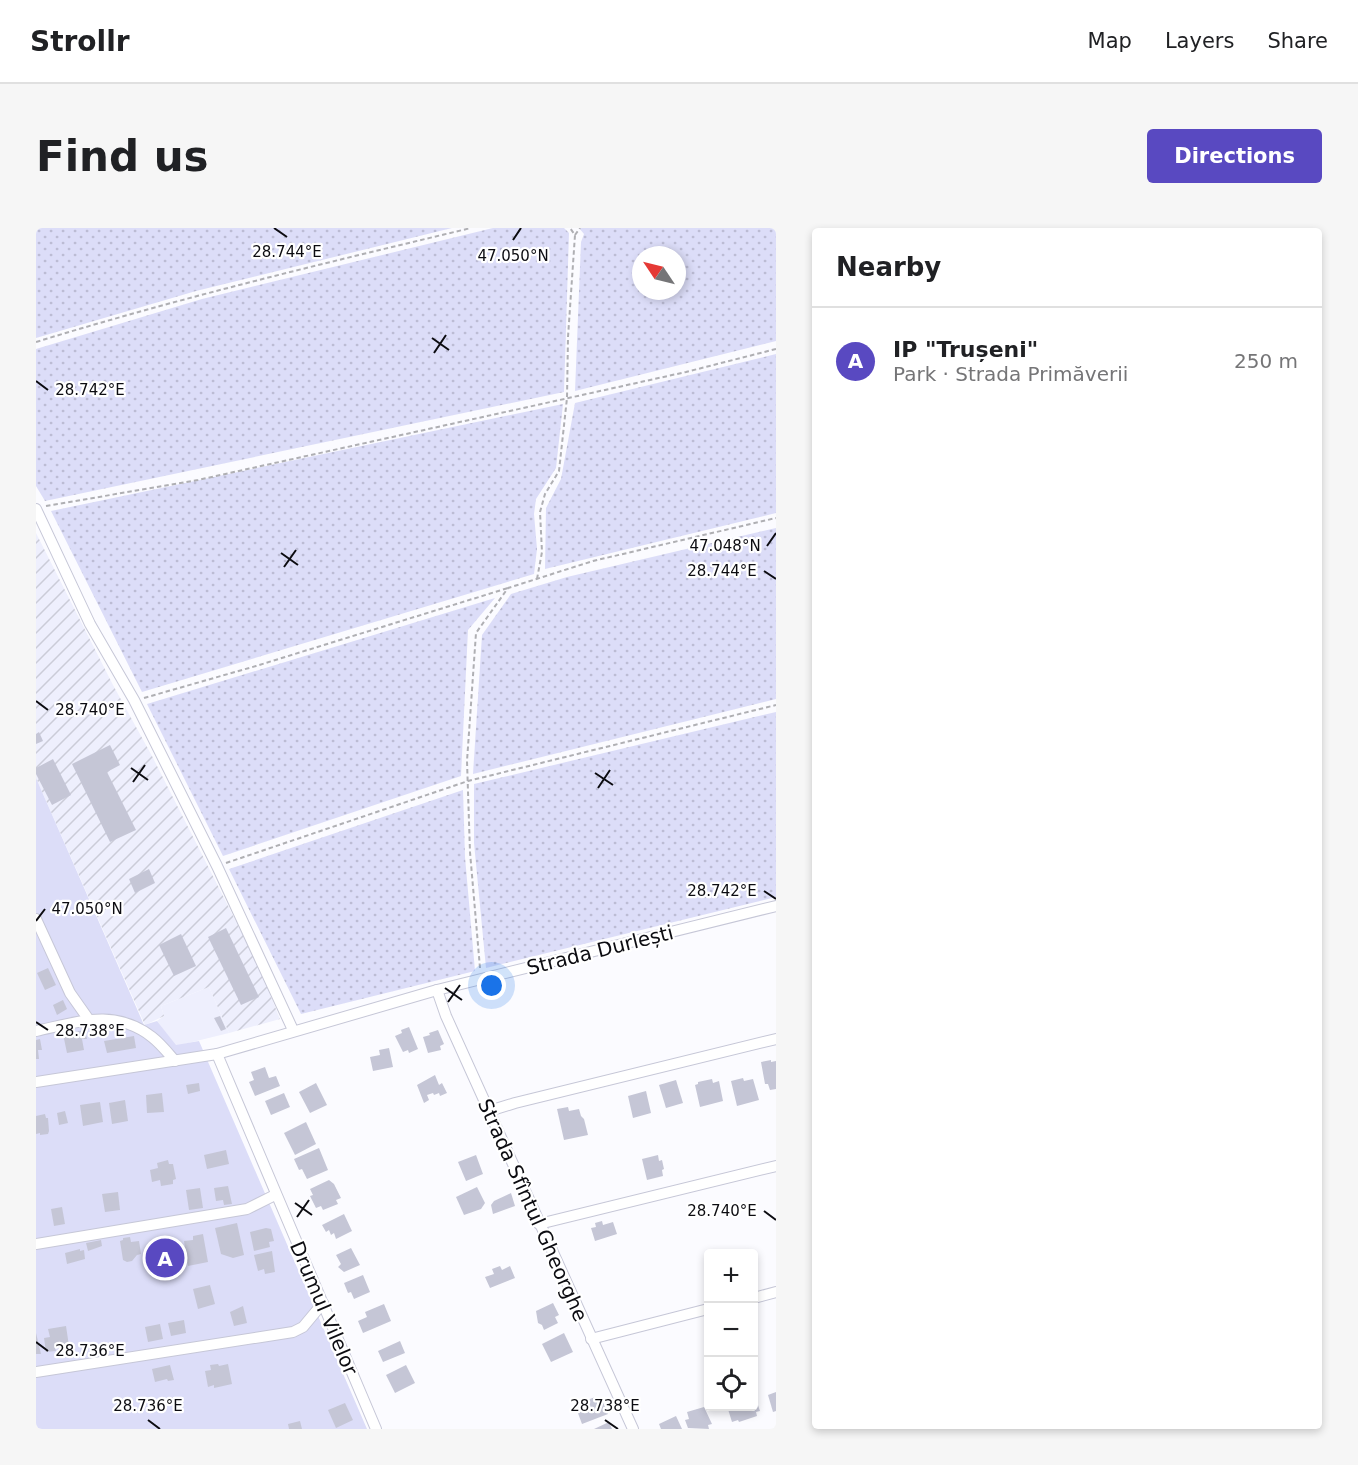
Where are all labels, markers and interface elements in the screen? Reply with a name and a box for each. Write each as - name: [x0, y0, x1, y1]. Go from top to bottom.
- text: Strollr: [30, 25, 130, 58]
- text: Map: [1088, 29, 1132, 53]
- text: Layers: [1165, 29, 1234, 53]
- text: Share: [1267, 29, 1328, 53]
- button: Directions: [1147, 129, 1322, 183]
- text: Find us: [36, 132, 209, 181]
- text: 28.744°E: [252, 243, 322, 261]
- north arrow: [632, 246, 686, 300]
- text: 47.050°N: [477, 247, 549, 265]
- text: Nearby: [836, 252, 941, 282]
- text: IP "Trușeni": [893, 337, 1038, 362]
- text: A: [848, 349, 863, 373]
- text: 250 m: [1234, 349, 1298, 373]
- text: Park · Strada Primăverii: [893, 362, 1128, 386]
- text: 28.742°E: [55, 381, 125, 399]
- text: 47.048°N: [689, 537, 761, 555]
- text: 28.744°E: [687, 562, 757, 580]
- text: 28.740°E: [55, 701, 125, 719]
- text: 28.742°E: [687, 882, 757, 900]
- text: 47.050°N: [51, 900, 123, 918]
- street label: Strada Durlești: [524, 920, 676, 980]
- your location: [477, 971, 506, 1000]
- text: 28.738°E: [55, 1022, 125, 1040]
- street label: Strada Sfîntul Gheorghe: [473, 1095, 593, 1325]
- text: 28.740°E: [687, 1202, 757, 1220]
- pin: A: [146, 1236, 184, 1280]
- street label: Drumul Vilelor: [285, 1237, 363, 1379]
- map controls: [704, 1249, 758, 1411]
- button: +: [704, 1249, 758, 1303]
- button: −: [704, 1303, 758, 1357]
- text: 28.736°E: [55, 1342, 125, 1360]
- button: locate: [704, 1357, 758, 1411]
- text: 28.736°E: [113, 1397, 183, 1415]
- text: 28.738°E: [570, 1397, 640, 1415]

